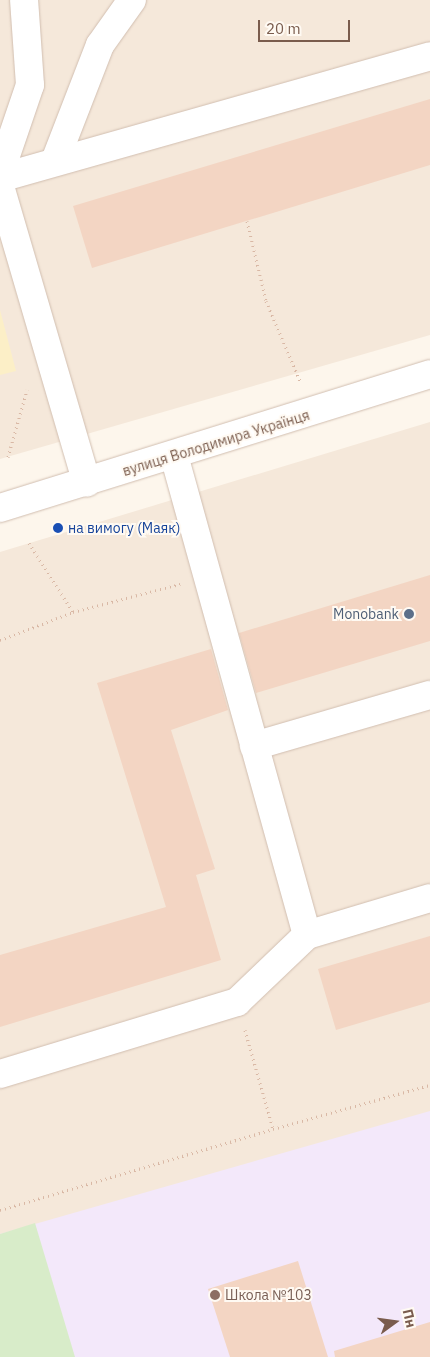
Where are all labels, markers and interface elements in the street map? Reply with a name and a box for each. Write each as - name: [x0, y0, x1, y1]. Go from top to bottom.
- scale bar: [260, 10, 352, 42]
- text: 20 m: [266, 19, 301, 38]
- street label: вулиця Володимира Українця: [120, 407, 312, 479]
- place label: на вимогу (Маяк): [68, 520, 181, 536]
- marker: на вимогу (Маяк): [52, 522, 64, 534]
- place label: Monobank: [333, 606, 399, 622]
- marker: Monobank: [403, 608, 415, 620]
- place label: Школа №103: [225, 1287, 312, 1303]
- marker: Школа №103: [209, 1289, 221, 1301]
- north arrow: [370, 1297, 420, 1347]
- text: Пн: [399, 1307, 421, 1330]

